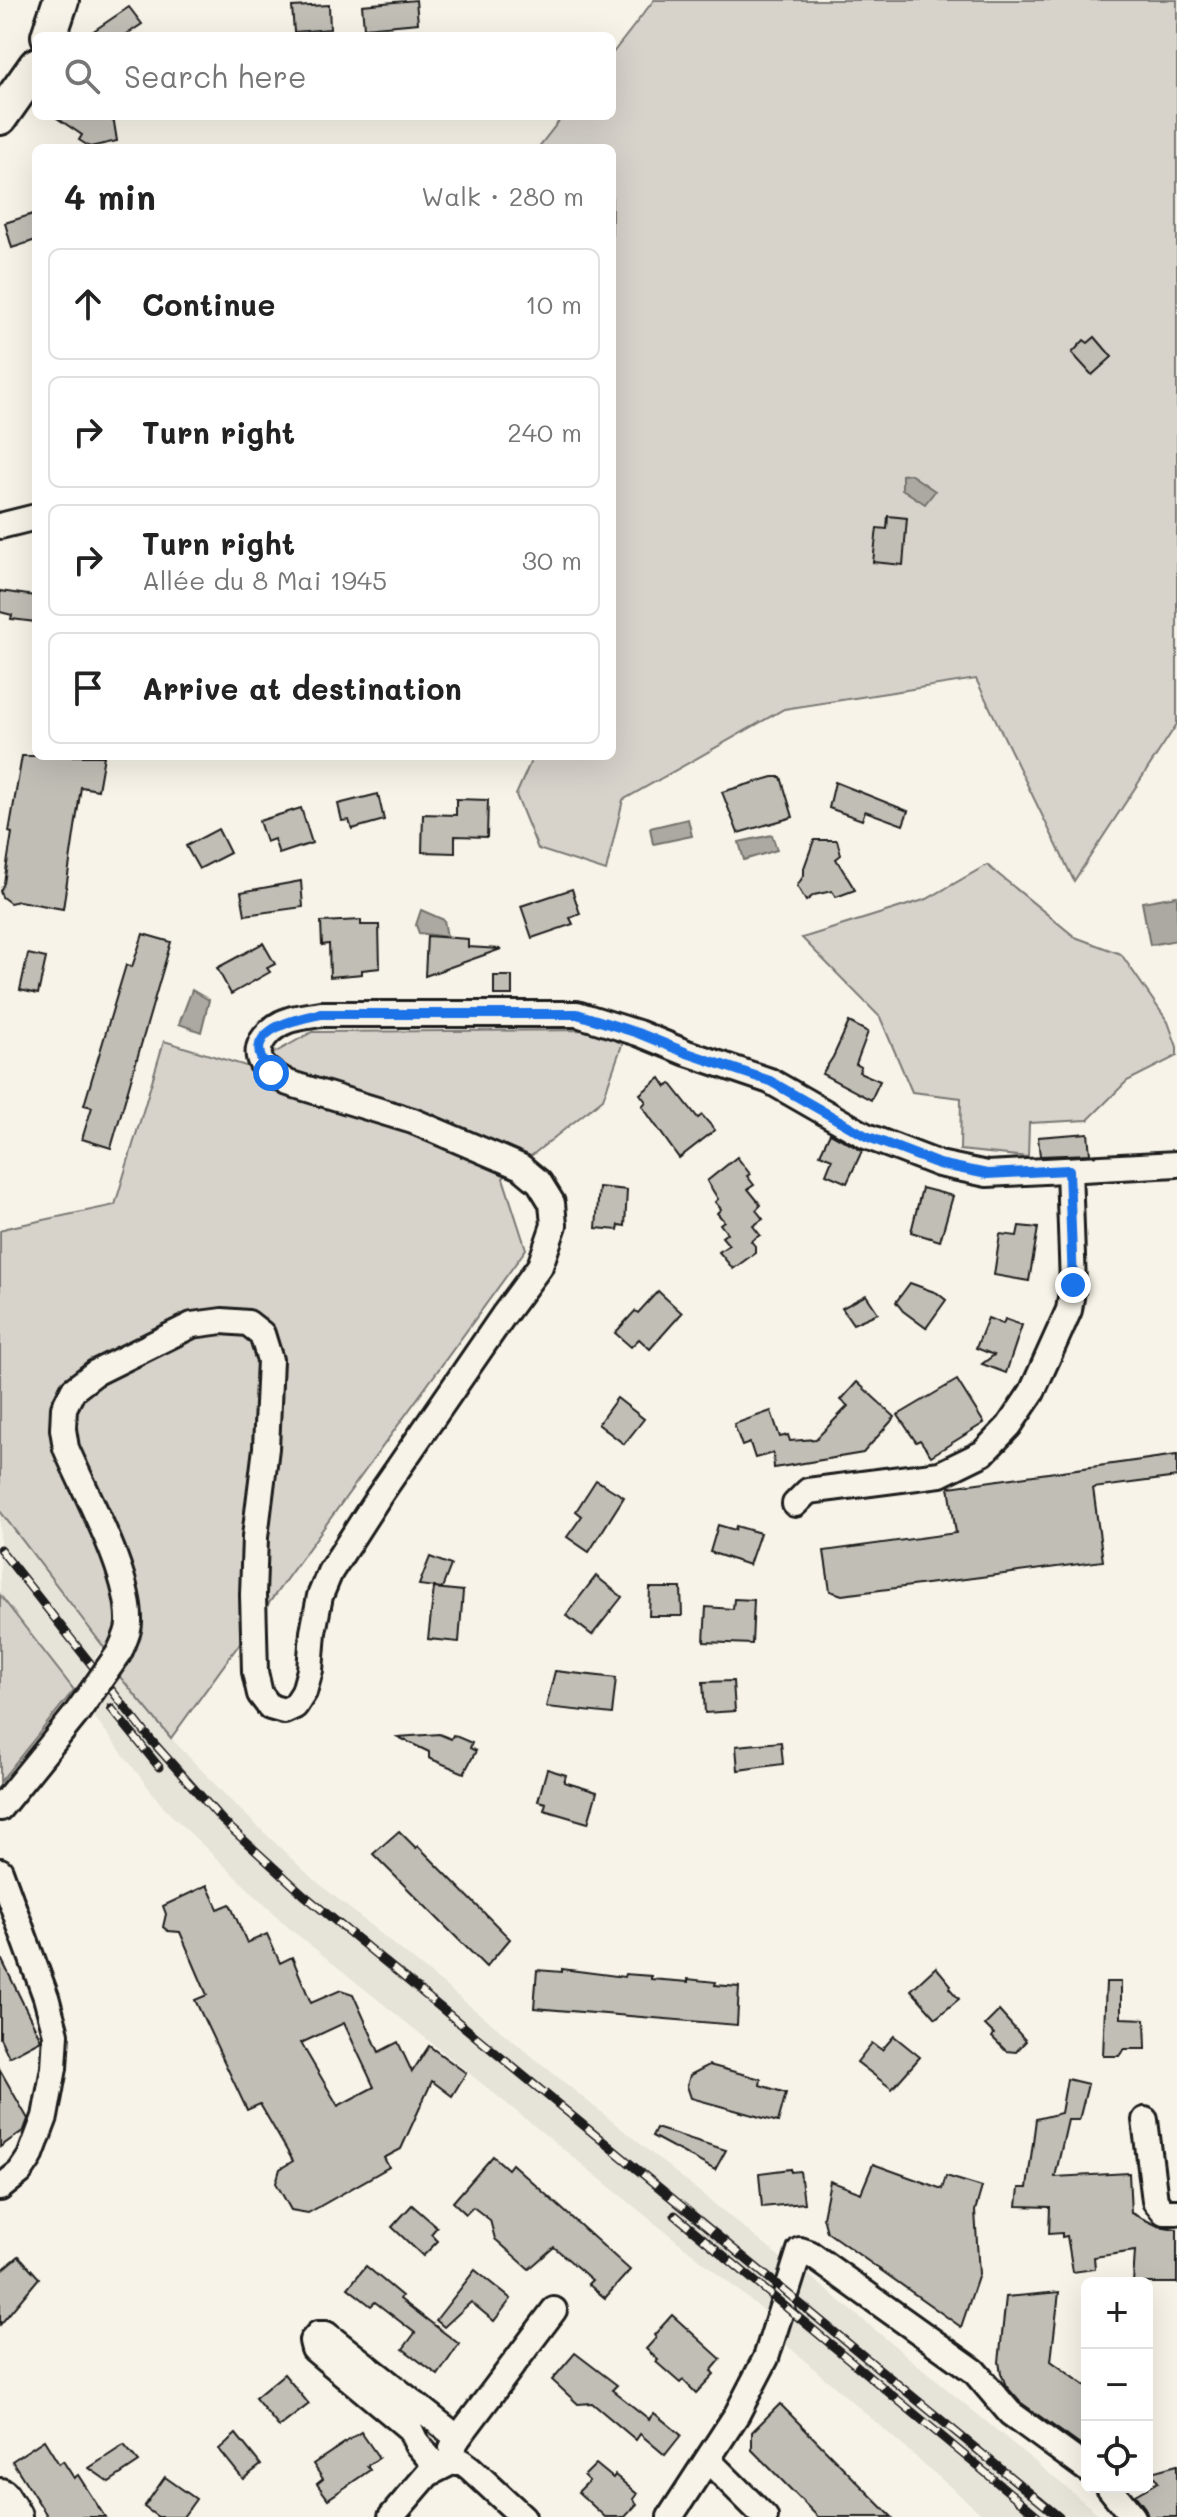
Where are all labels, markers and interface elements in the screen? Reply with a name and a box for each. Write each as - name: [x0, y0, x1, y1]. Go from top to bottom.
- search box: [32, 32, 616, 120]
- icon: search: [60, 54, 104, 98]
- text: Search here: [124, 56, 307, 96]
- text: 4 min: [64, 174, 156, 219]
- text: Walk · 280 m: [421, 179, 584, 213]
- icon: ahead: [66, 282, 110, 326]
- text: Continue: [142, 284, 275, 324]
- text: 10 m: [525, 287, 582, 321]
- icon: right: [66, 410, 110, 454]
- text: Turn right: [142, 412, 295, 452]
- text: 240 m: [507, 415, 582, 449]
- text: Turn right: [142, 523, 295, 563]
- icon: right: [66, 538, 110, 582]
- text: 30 m: [522, 543, 582, 577]
- text: Allée du 8 Mai 1945: [142, 563, 387, 597]
- icon: arrive: [66, 666, 110, 710]
- text: Arrive at destination: [142, 668, 462, 708]
- route start: [253, 1055, 289, 1091]
- route end: [1055, 1267, 1091, 1303]
- map controls: [1081, 2277, 1153, 2493]
- button: +: [1081, 2277, 1153, 2349]
- button: −: [1081, 2349, 1153, 2421]
- button: locate: [1081, 2421, 1153, 2493]

